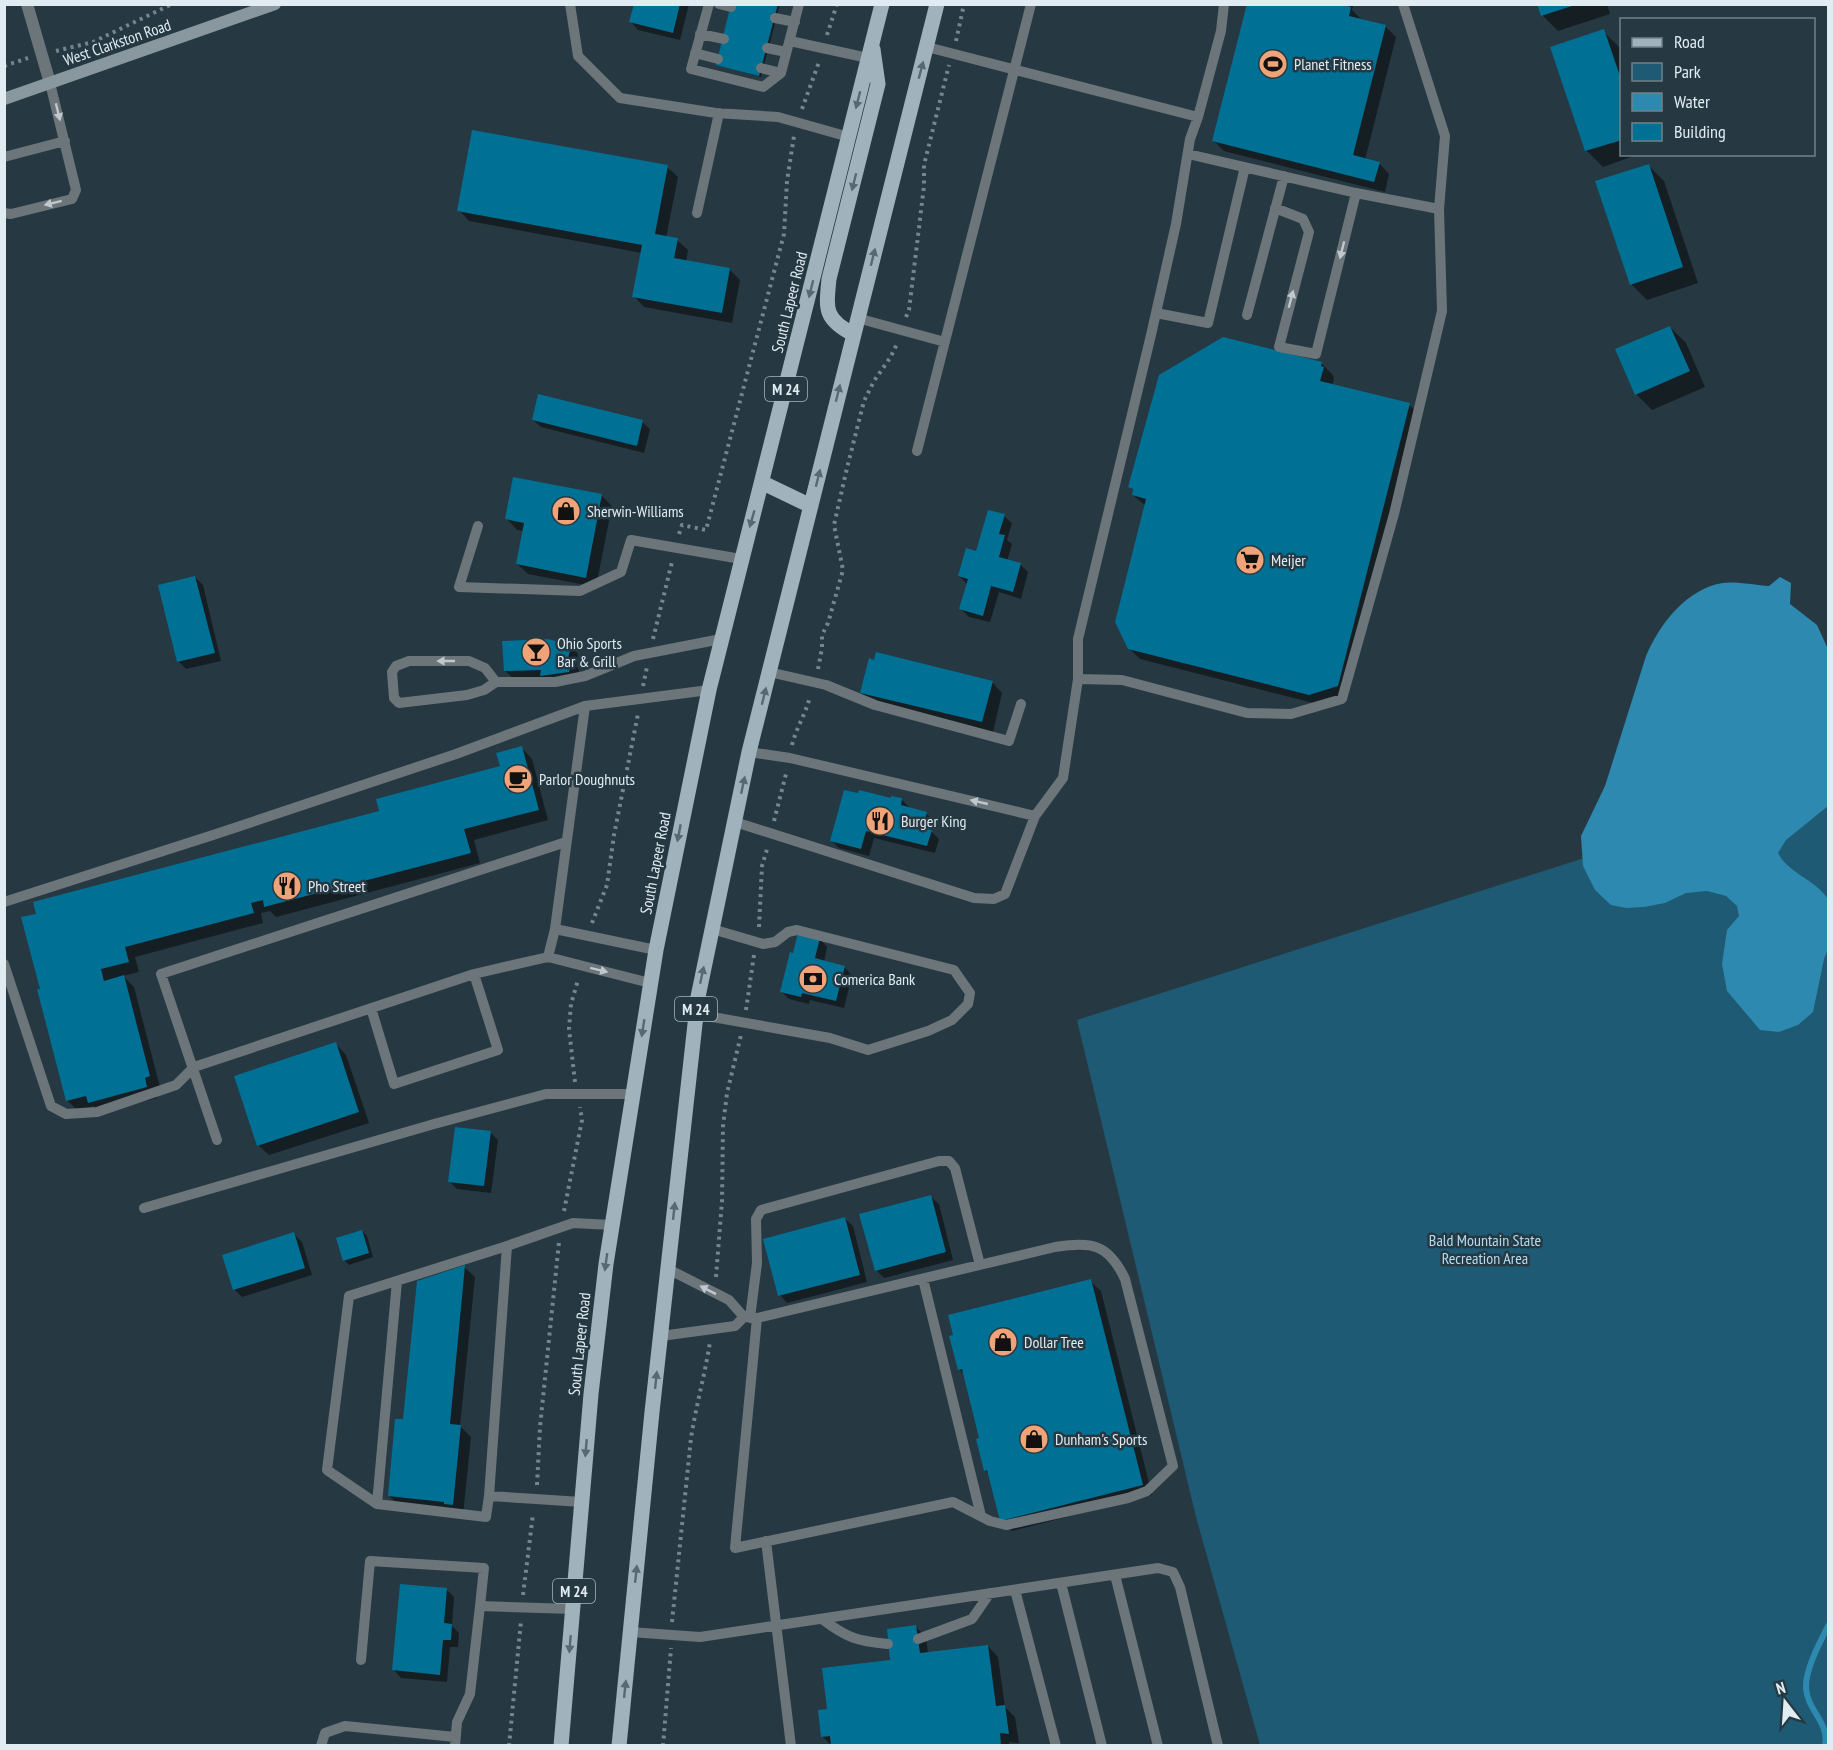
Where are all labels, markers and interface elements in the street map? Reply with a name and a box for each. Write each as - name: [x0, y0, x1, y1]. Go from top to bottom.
- street label: West Clarkston Road: [61, 14, 173, 70]
- legend: [1620, 18, 1815, 156]
- text: Road: [1674, 30, 1705, 53]
- sports icon: Planet Fitness: [1257, 48, 1289, 80]
- place label: Planet Fitness: [1294, 54, 1372, 74]
- text: Park: [1674, 60, 1701, 83]
- one-way arrow: [917, 61, 927, 79]
- text: Water: [1674, 90, 1710, 113]
- one-way arrow: [853, 91, 863, 109]
- one-way arrow: [54, 103, 63, 121]
- text: Building: [1674, 120, 1726, 143]
- one-way arrow: [848, 173, 858, 191]
- one-way arrow: [43, 199, 62, 209]
- one-way arrow: [1336, 241, 1346, 259]
- one-way arrow: [869, 247, 878, 265]
- street label: South Lapeer Road: [767, 249, 811, 355]
- one-way arrow: [805, 280, 815, 298]
- one-way arrow: [1287, 290, 1297, 308]
- road number: M 24: [765, 377, 807, 401]
- one-way arrow: [834, 384, 844, 403]
- one-way arrow: [813, 469, 823, 487]
- shop icon: Sherwin-Williams: [550, 495, 582, 527]
- place label: Sherwin-Williams: [587, 501, 684, 521]
- one-way arrow: [747, 510, 756, 528]
- supermarket icon: Meijer: [1234, 544, 1266, 576]
- place label: Meijer: [1271, 550, 1306, 570]
- place label: Ohio Sports Bar & Grill: [557, 633, 622, 671]
- bar icon: Ohio Sports Bar & Grill: [520, 636, 552, 668]
- one-way arrow: [436, 656, 455, 666]
- one-way arrow: [759, 686, 769, 705]
- cafe icon: Parlor Doughnuts: [502, 763, 534, 795]
- place label: Parlor Doughnuts: [539, 769, 635, 789]
- one-way arrow: [738, 775, 748, 794]
- one-way arrow: [969, 796, 988, 806]
- restaurant icon: Burger King: [864, 805, 896, 837]
- street label: South Lapeer Road: [635, 810, 675, 916]
- place label: Burger King: [901, 811, 966, 831]
- one-way arrow: [674, 823, 683, 842]
- restaurant icon: Pho Street: [271, 870, 303, 902]
- place label: Pho Street: [308, 876, 366, 896]
- bank icon: Comerica Bank: [797, 963, 829, 995]
- one-way arrow: [590, 966, 608, 975]
- one-way arrow: [698, 966, 707, 985]
- place label: Comerica Bank: [834, 969, 916, 989]
- road number: M 24: [675, 997, 717, 1021]
- one-way arrow: [638, 1019, 647, 1038]
- one-way arrow: [669, 1201, 679, 1220]
- park label: Bald Mountain State Recreation Area: [1429, 1230, 1541, 1268]
- one-way arrow: [601, 1253, 611, 1272]
- one-way arrow: [700, 1285, 717, 1294]
- street label: South Lapeer Road: [564, 1291, 594, 1397]
- shop icon: Dollar Tree: [987, 1326, 1019, 1358]
- place label: Dollar Tree: [1024, 1332, 1084, 1352]
- one-way arrow: [651, 1370, 661, 1389]
- shop icon: Dunham's Sports: [1018, 1423, 1050, 1455]
- place label: Dunham's Sports: [1055, 1429, 1147, 1449]
- one-way arrow: [581, 1439, 591, 1458]
- one-way arrow: [631, 1564, 641, 1583]
- road number: M 24: [553, 1579, 595, 1603]
- one-way arrow: [565, 1634, 575, 1653]
- north arrow: [1755, 1672, 1815, 1732]
- text: N: [1774, 1677, 1788, 1698]
- one-way arrow: [620, 1679, 630, 1698]

